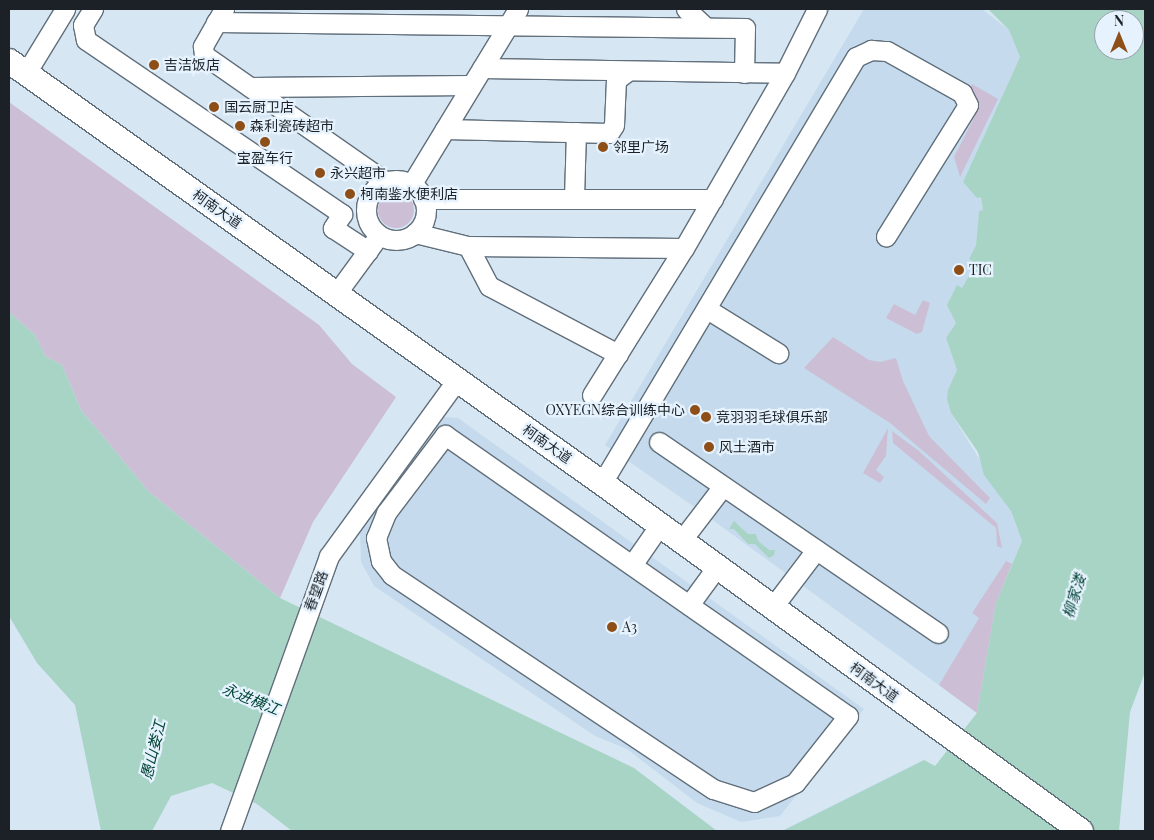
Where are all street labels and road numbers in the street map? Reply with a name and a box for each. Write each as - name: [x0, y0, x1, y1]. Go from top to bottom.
- street label: 柯南大道: [189, 186, 245, 232]
- street label: 柯南大道: [519, 421, 575, 467]
- street label: 春望路: [301, 568, 331, 614]
- street label: 柯南大道: [846, 659, 902, 705]

